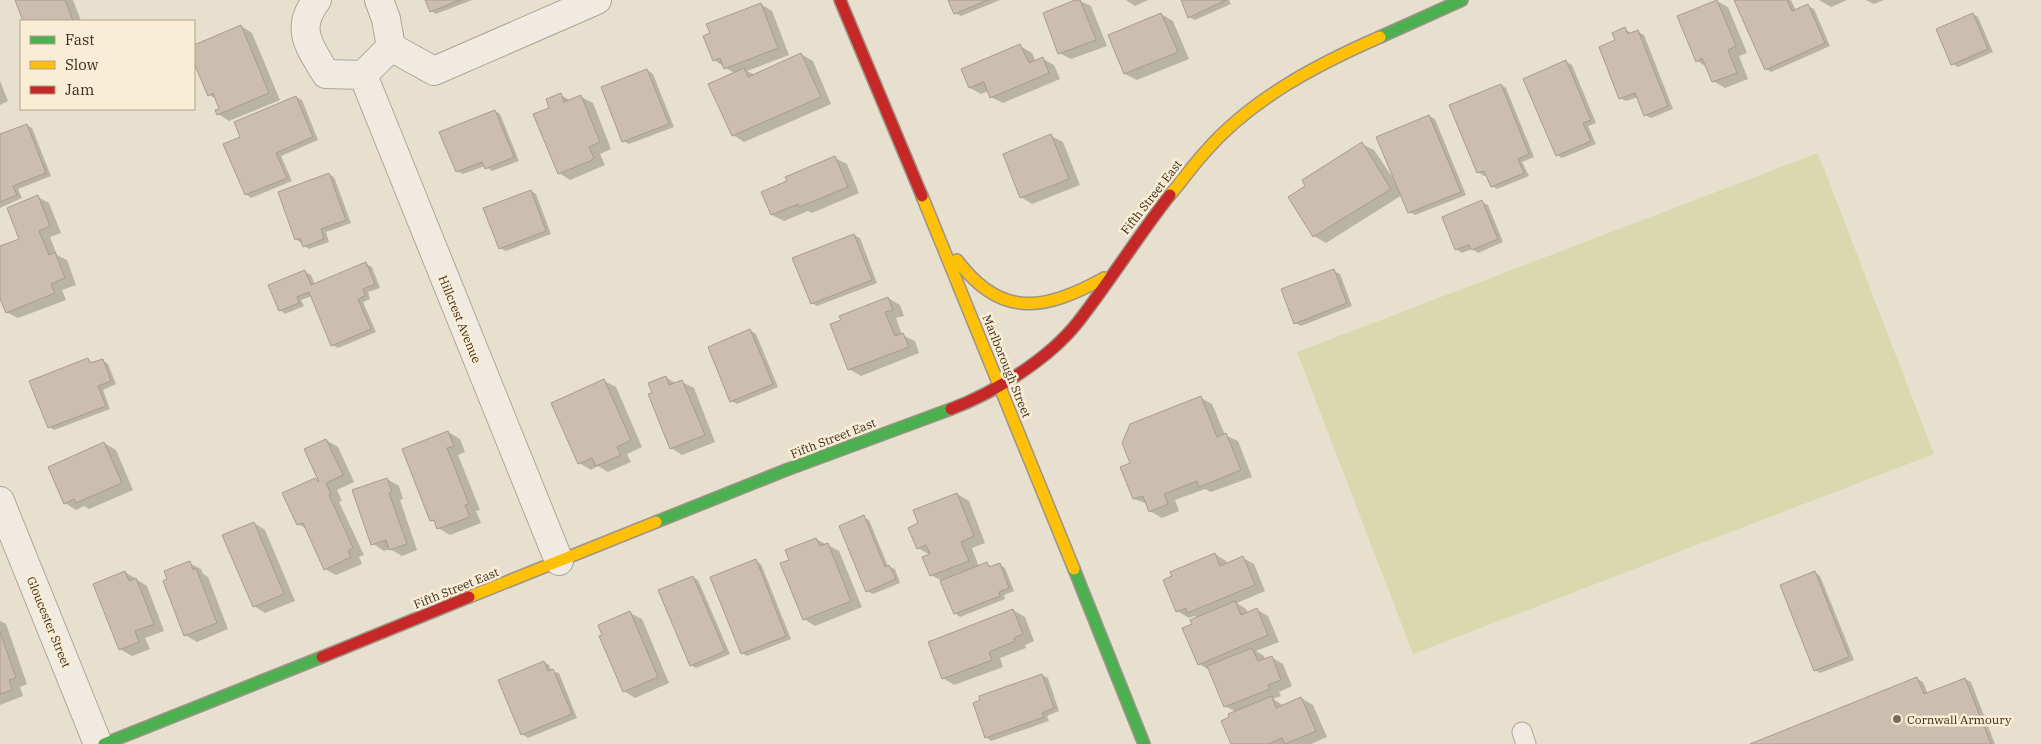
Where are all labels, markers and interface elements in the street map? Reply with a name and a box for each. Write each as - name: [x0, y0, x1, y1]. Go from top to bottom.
- legend: [20, 20, 195, 110]
- text: Fast: [65, 30, 95, 49]
- text: Slow: [65, 55, 99, 74]
- text: Jam: [65, 80, 94, 99]
- street label: Fifth Street East: [1117, 157, 1185, 237]
- street label: Hillcrest Avenue: [436, 273, 484, 365]
- street label: Marlborough Street: [979, 312, 1035, 420]
- street label: Fifth Street East: [788, 415, 878, 461]
- street label: Fifth Street East: [411, 564, 501, 612]
- street label: Gloucester Street: [24, 574, 74, 670]
- place label: Cornwall Armoury: [1907, 712, 2012, 727]
- marker: Cornwall Armoury: [1891, 713, 1903, 725]

